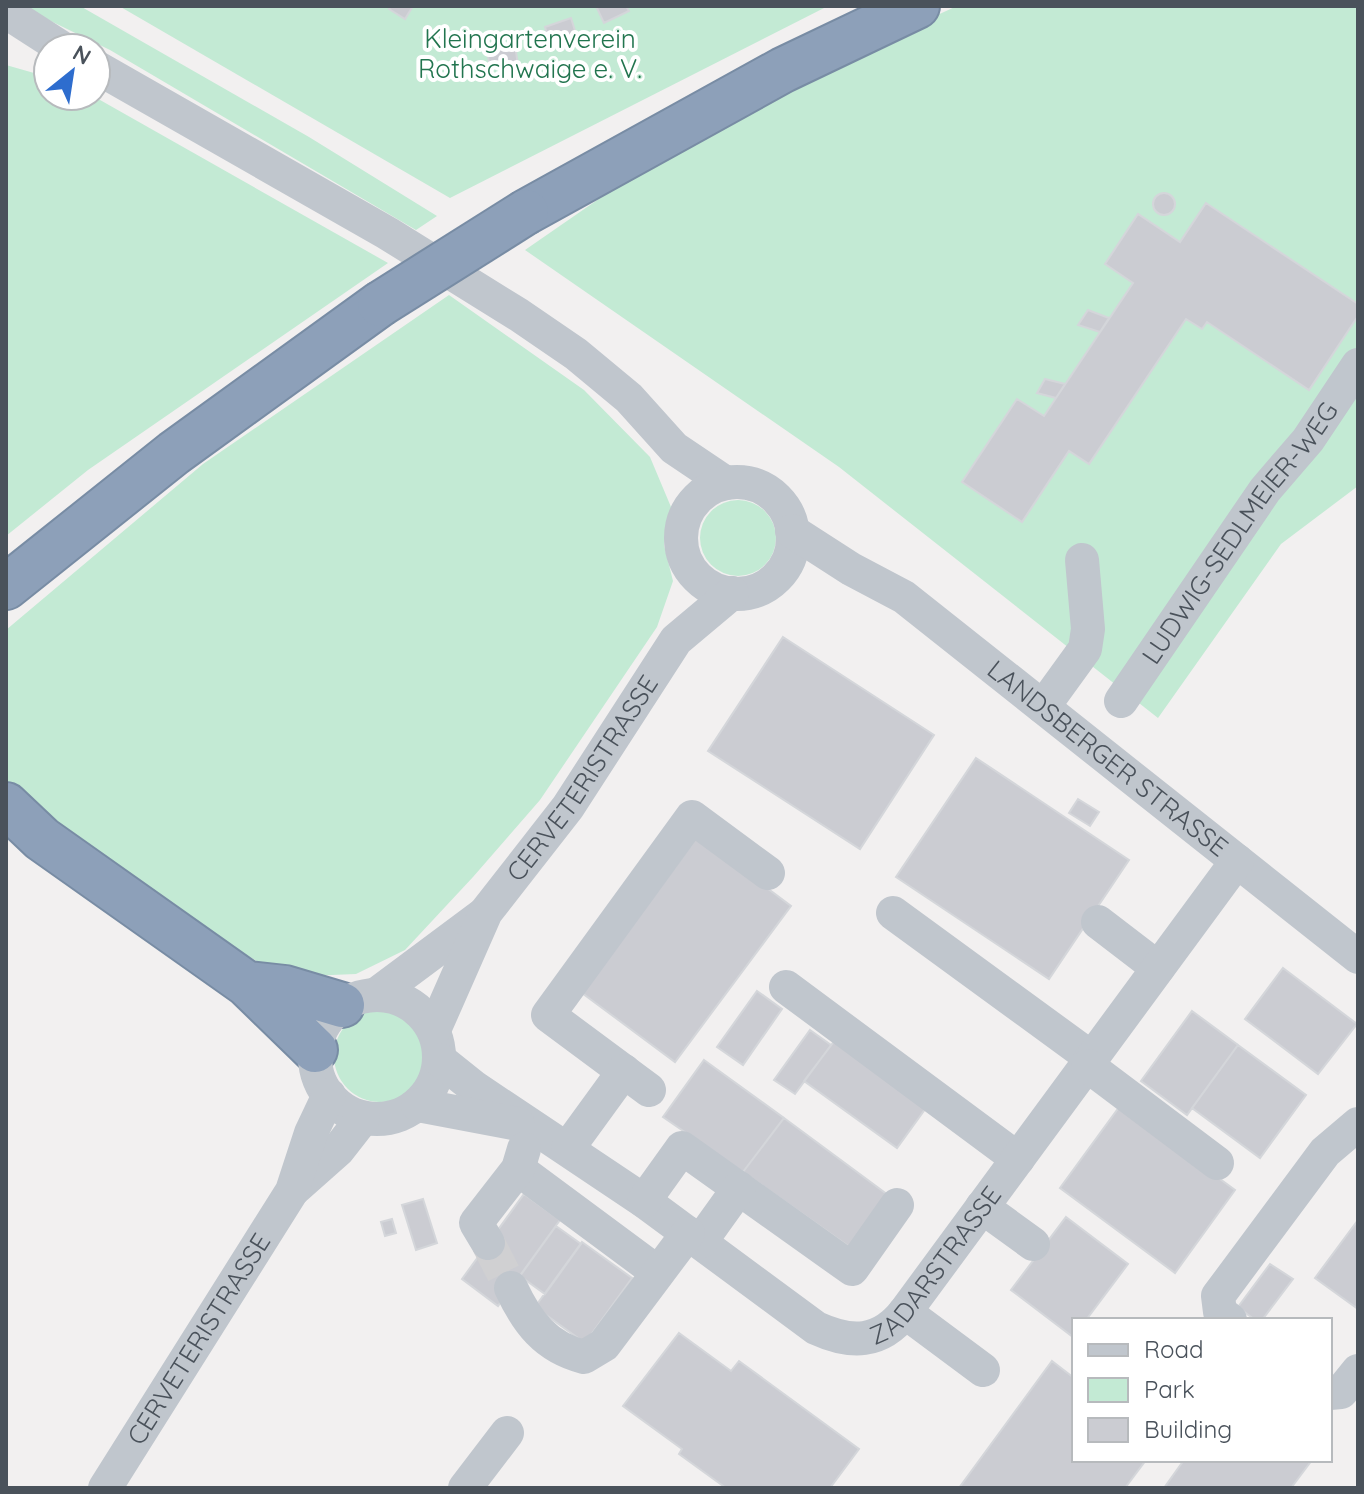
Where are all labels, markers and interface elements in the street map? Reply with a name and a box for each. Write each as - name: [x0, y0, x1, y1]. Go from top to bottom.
- park label: Kleingartenverein Rothschwaige e. V.: [418, 22, 642, 85]
- north arrow: [32, 32, 112, 112]
- text: N: [68, 39, 96, 71]
- street label: LUDWIG-SEDLMEIER-WEG: [1134, 395, 1345, 670]
- street label: LANDSBERGER STRASSE: [981, 653, 1235, 864]
- street label: CERVETERISTRASSE: [499, 669, 665, 888]
- street label: ZADARSTRASSE: [864, 1179, 1008, 1352]
- street label: CERVETERISTRASSE: [119, 1227, 277, 1451]
- legend: [1072, 1318, 1332, 1462]
- text: Road: [1144, 1334, 1204, 1364]
- text: Park: [1144, 1374, 1195, 1404]
- text: Building: [1144, 1414, 1232, 1444]

